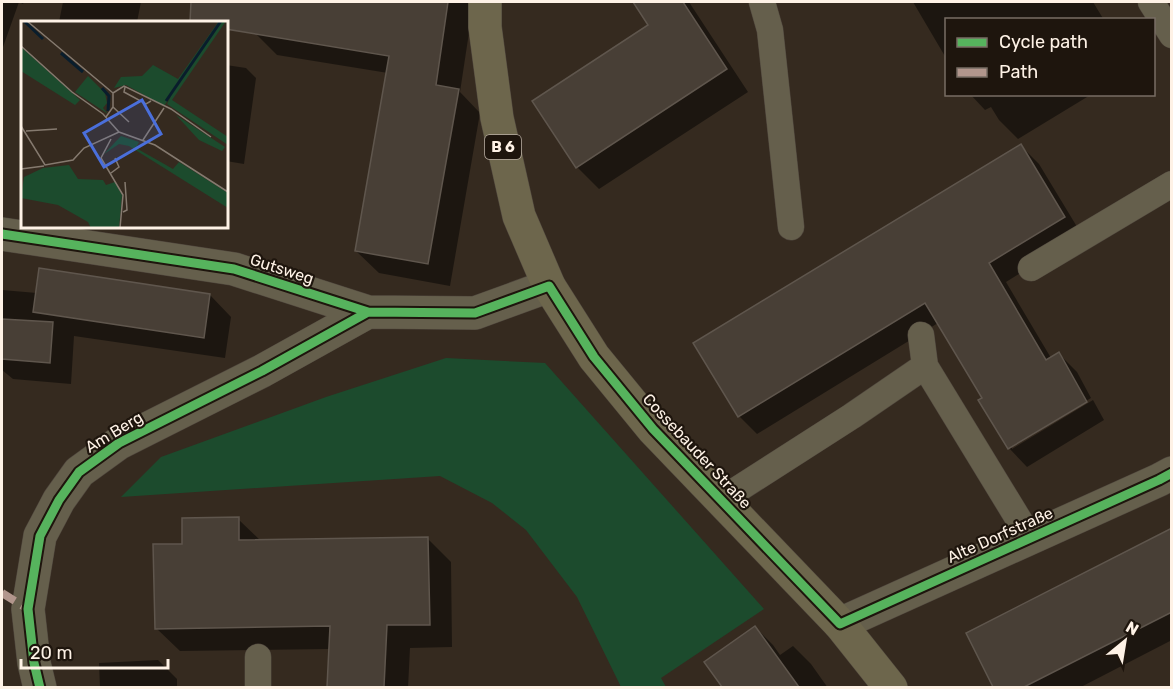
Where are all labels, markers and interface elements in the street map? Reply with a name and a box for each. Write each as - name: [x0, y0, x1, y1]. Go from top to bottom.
- legend: [945, 18, 1155, 96]
- inset map: [21, 21, 228, 228]
- text: Cycle path: [999, 31, 1088, 53]
- text: Path: [999, 61, 1038, 83]
- road number: B 6: [485, 135, 521, 159]
- street label: Gutsweg: [248, 250, 316, 288]
- street label: Cossebauder Straße: [639, 389, 755, 513]
- street label: Am Berg: [82, 407, 146, 457]
- street label: Alte Dorfstraße: [944, 503, 1056, 567]
- north arrow: [1095, 611, 1155, 671]
- text: N: [1123, 617, 1142, 640]
- scale bar: [21, 632, 168, 670]
- text: 20 m: [30, 642, 72, 664]

